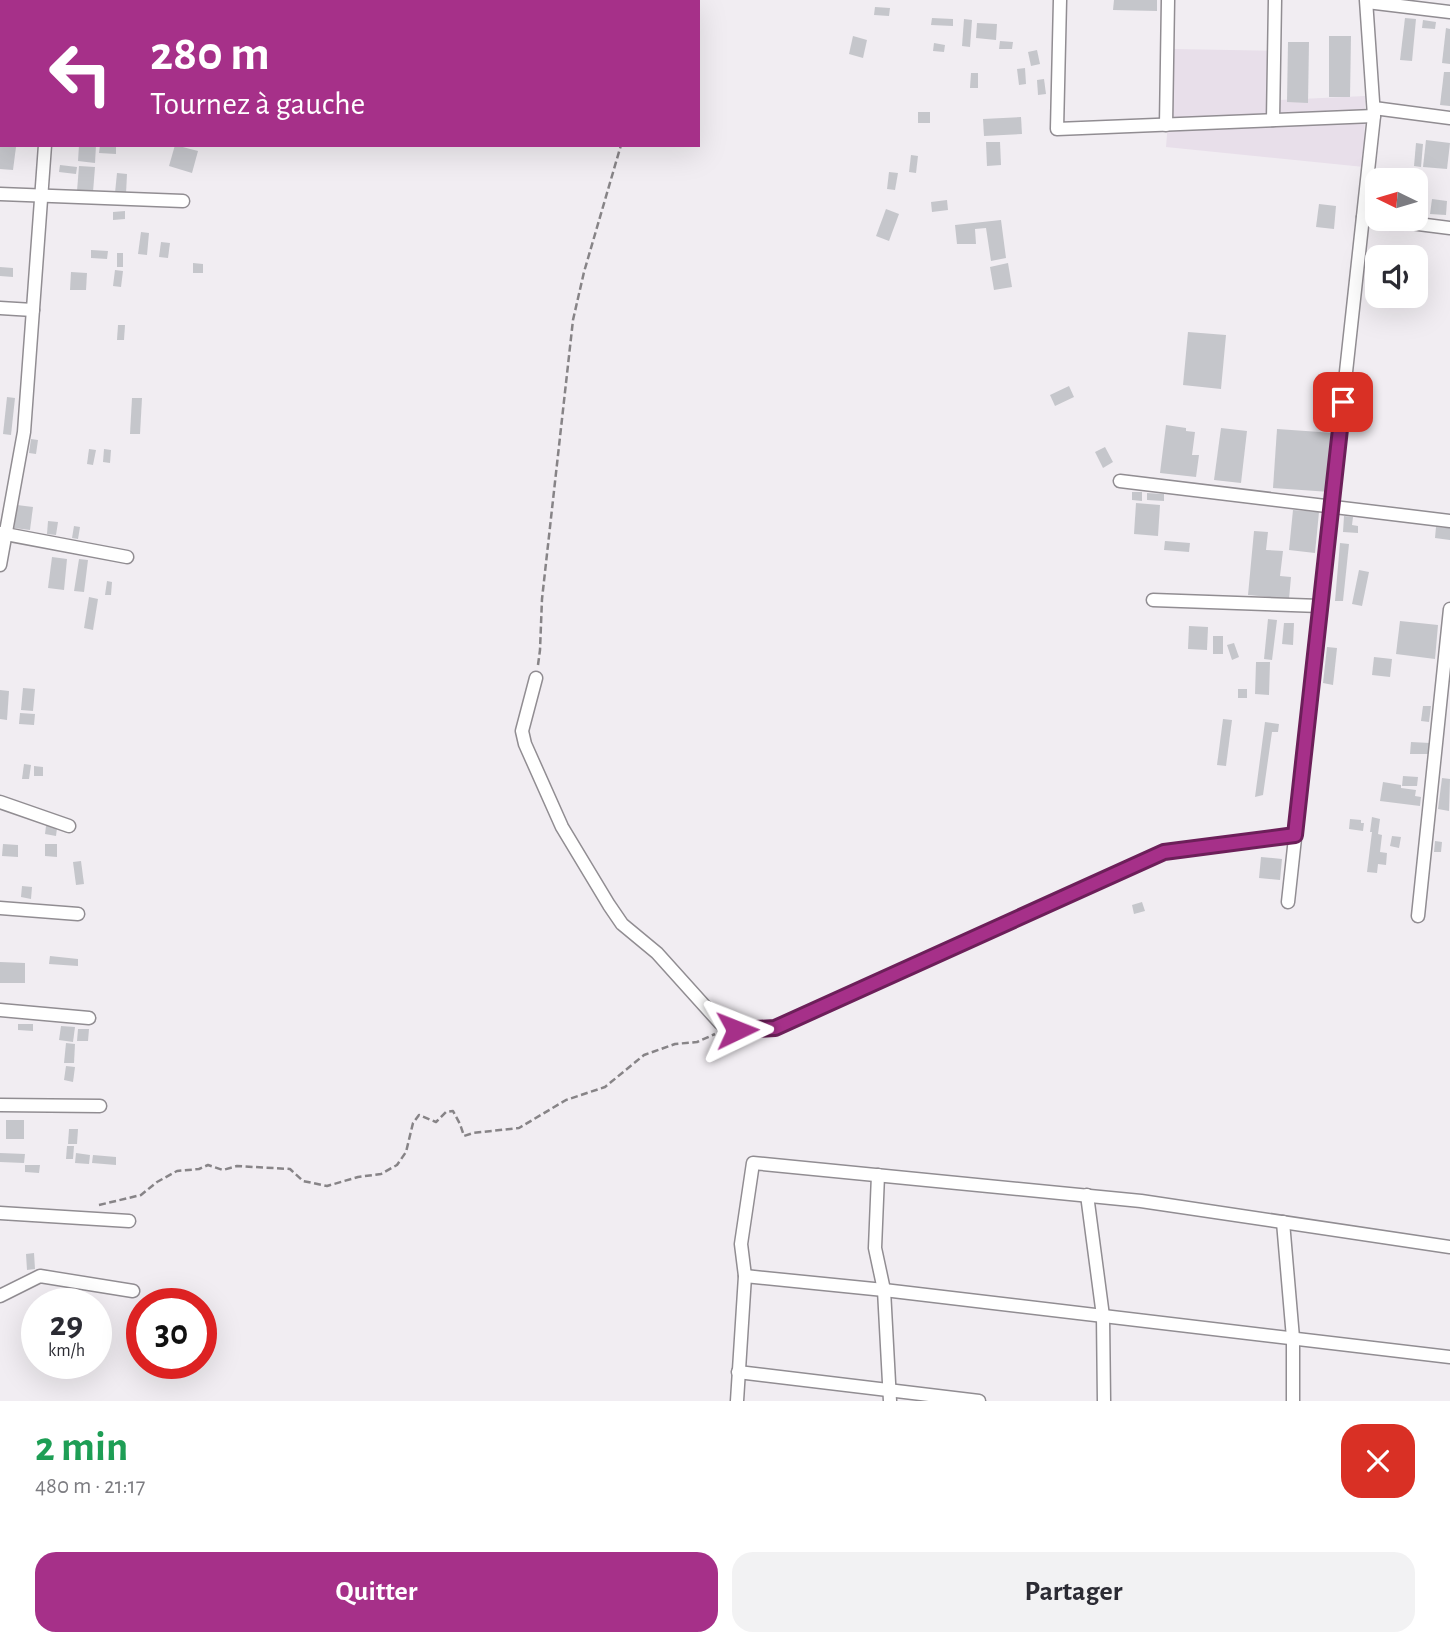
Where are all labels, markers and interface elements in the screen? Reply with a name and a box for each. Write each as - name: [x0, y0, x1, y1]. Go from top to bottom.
- icon: left: [35, 28, 126, 119]
- text: 280 m: [150, 30, 270, 79]
- text: Tournez à gauche: [150, 88, 365, 120]
- north arrow: [1365, 168, 1428, 231]
- map controls: [1365, 168, 1428, 308]
- button: sound: [1365, 245, 1428, 308]
- pin: [1313, 372, 1373, 432]
- icon: arrive: [1324, 383, 1362, 421]
- position arrow: [700, 993, 774, 1067]
- speed limit sign: 30: [126, 1288, 217, 1379]
- text: 29: [50, 1307, 83, 1342]
- text: km/h: [48, 1342, 85, 1360]
- button: close: [1341, 1424, 1415, 1498]
- text: 2 min: [35, 1426, 128, 1468]
- text: 480 m · 21:17: [35, 1475, 145, 1498]
- button: Quitter: [35, 1552, 718, 1632]
- button: Partager: [732, 1552, 1415, 1632]

